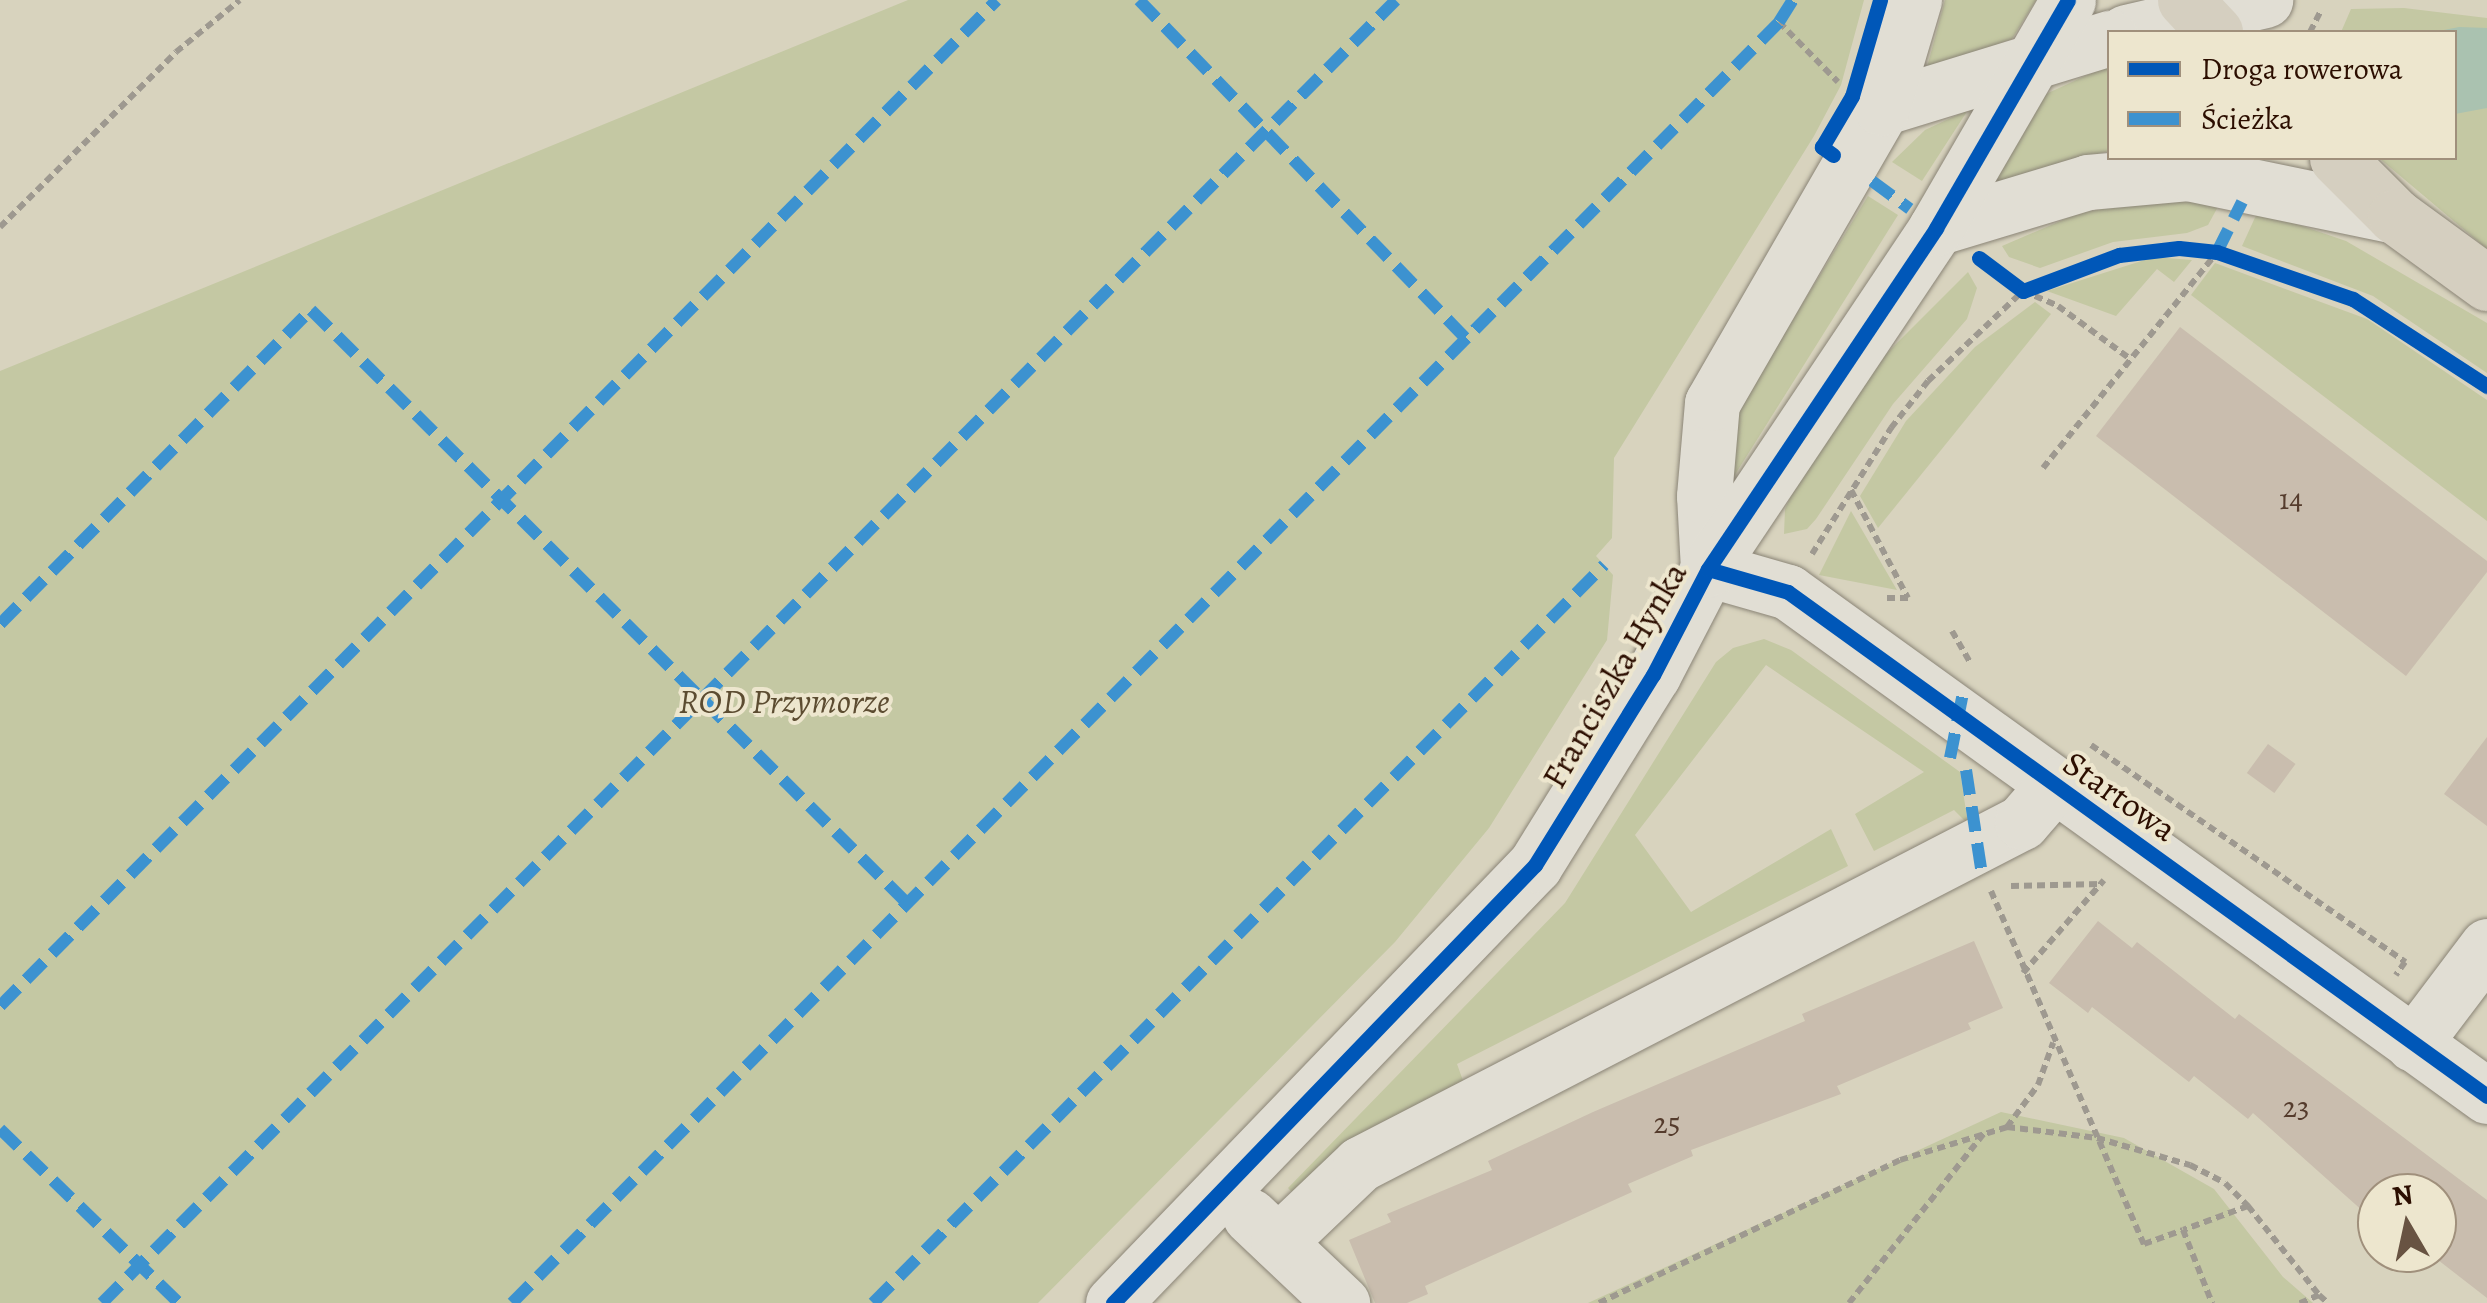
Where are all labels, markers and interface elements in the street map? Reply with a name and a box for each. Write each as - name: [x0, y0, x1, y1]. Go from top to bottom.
- legend: [2107, 30, 2457, 160]
- text: Droga rowerowa: [2201, 49, 2403, 89]
- text: Ścieżka: [2201, 99, 2293, 139]
- house number: 14: [2279, 481, 2303, 517]
- street label: Franciszka Hynka: [1532, 555, 1696, 795]
- park label: ROD Przymorze: [678, 680, 890, 722]
- street label: Startowa: [2055, 742, 2185, 850]
- house number: 23: [2283, 1089, 2309, 1125]
- house number: 25: [1653, 1105, 1681, 1141]
- north arrow: [2357, 1173, 2457, 1273]
- text: N: [2390, 1175, 2416, 1216]

